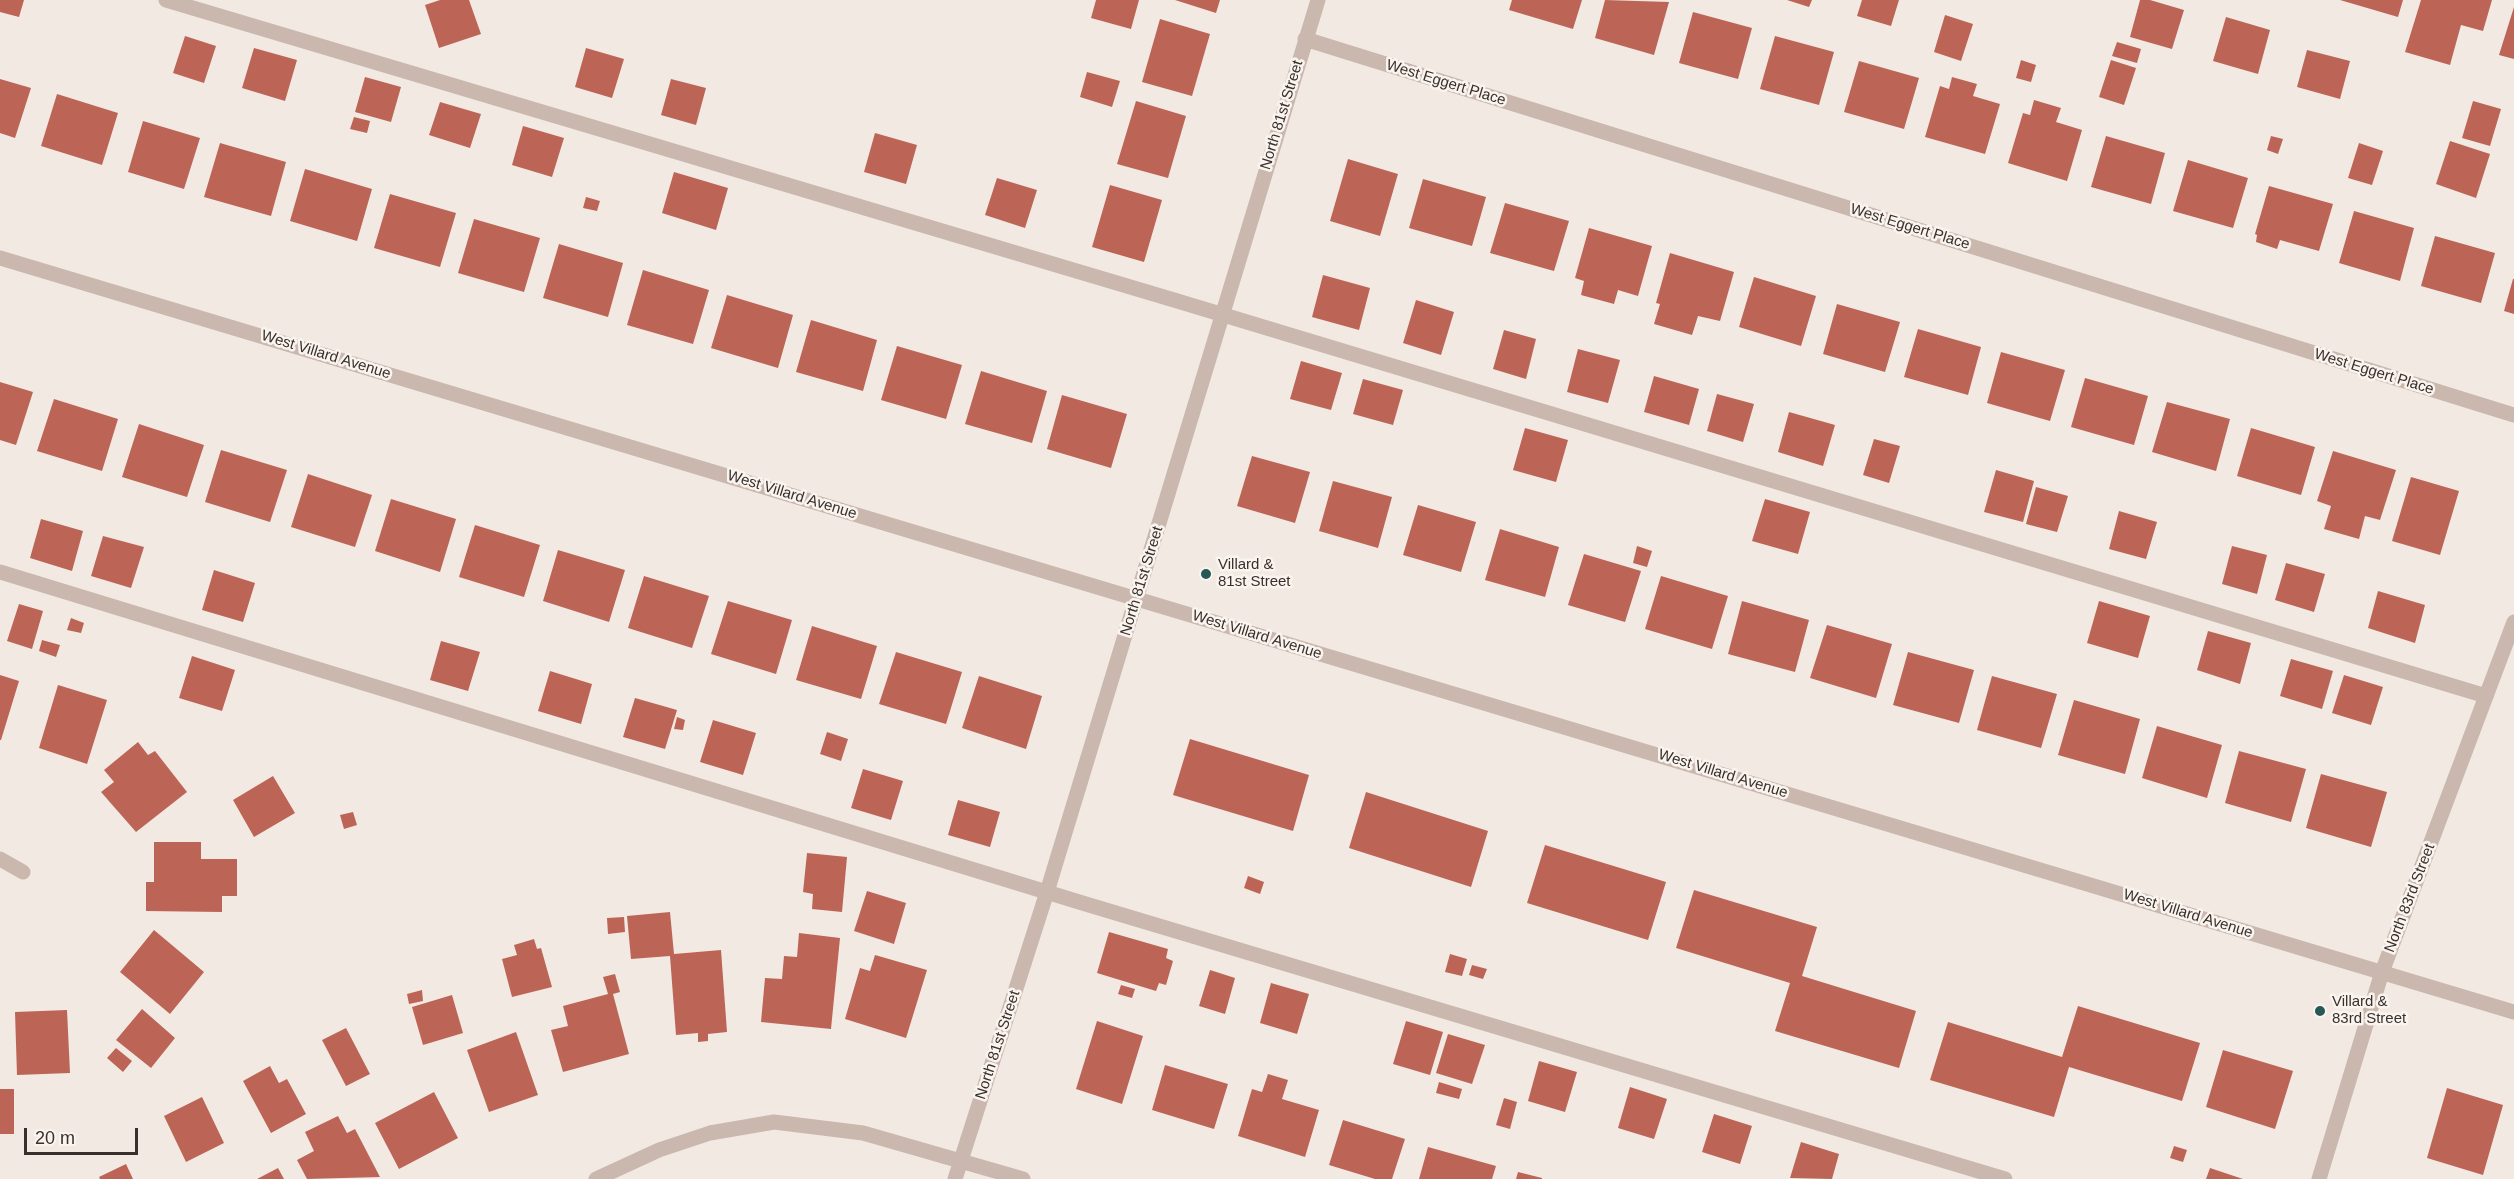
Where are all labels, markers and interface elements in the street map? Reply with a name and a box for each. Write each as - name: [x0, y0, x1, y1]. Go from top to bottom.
- street label: West Eggert Place: [1384, 56, 1508, 110]
- street label: North 81st Street: [1257, 58, 1307, 172]
- street label: West Eggert Place: [1848, 200, 1972, 254]
- street label: West Villard Avenue: [259, 327, 393, 383]
- street label: West Eggert Place: [2312, 345, 2436, 399]
- street label: West Villard Avenue: [725, 467, 859, 523]
- street label: North 81st Street: [1117, 524, 1167, 638]
- place label: Villard & 81st Street: [1218, 556, 1291, 591]
- marker: Villard & 81st Street: [1199, 567, 1213, 581]
- street label: West Villard Avenue: [1190, 607, 1324, 663]
- street label: West Villard Avenue: [1656, 746, 1790, 802]
- street label: North 83rd Street: [2381, 841, 2439, 955]
- street label: West Villard Avenue: [2121, 886, 2255, 942]
- street label: North 81st Street: [972, 988, 1024, 1102]
- place label: Villard & 83rd Street: [2332, 993, 2406, 1028]
- marker: Villard & 83rd Street: [2313, 1004, 2327, 1018]
- scale bar: [27, 1116, 141, 1154]
- text: 20 m: [35, 1128, 75, 1148]

